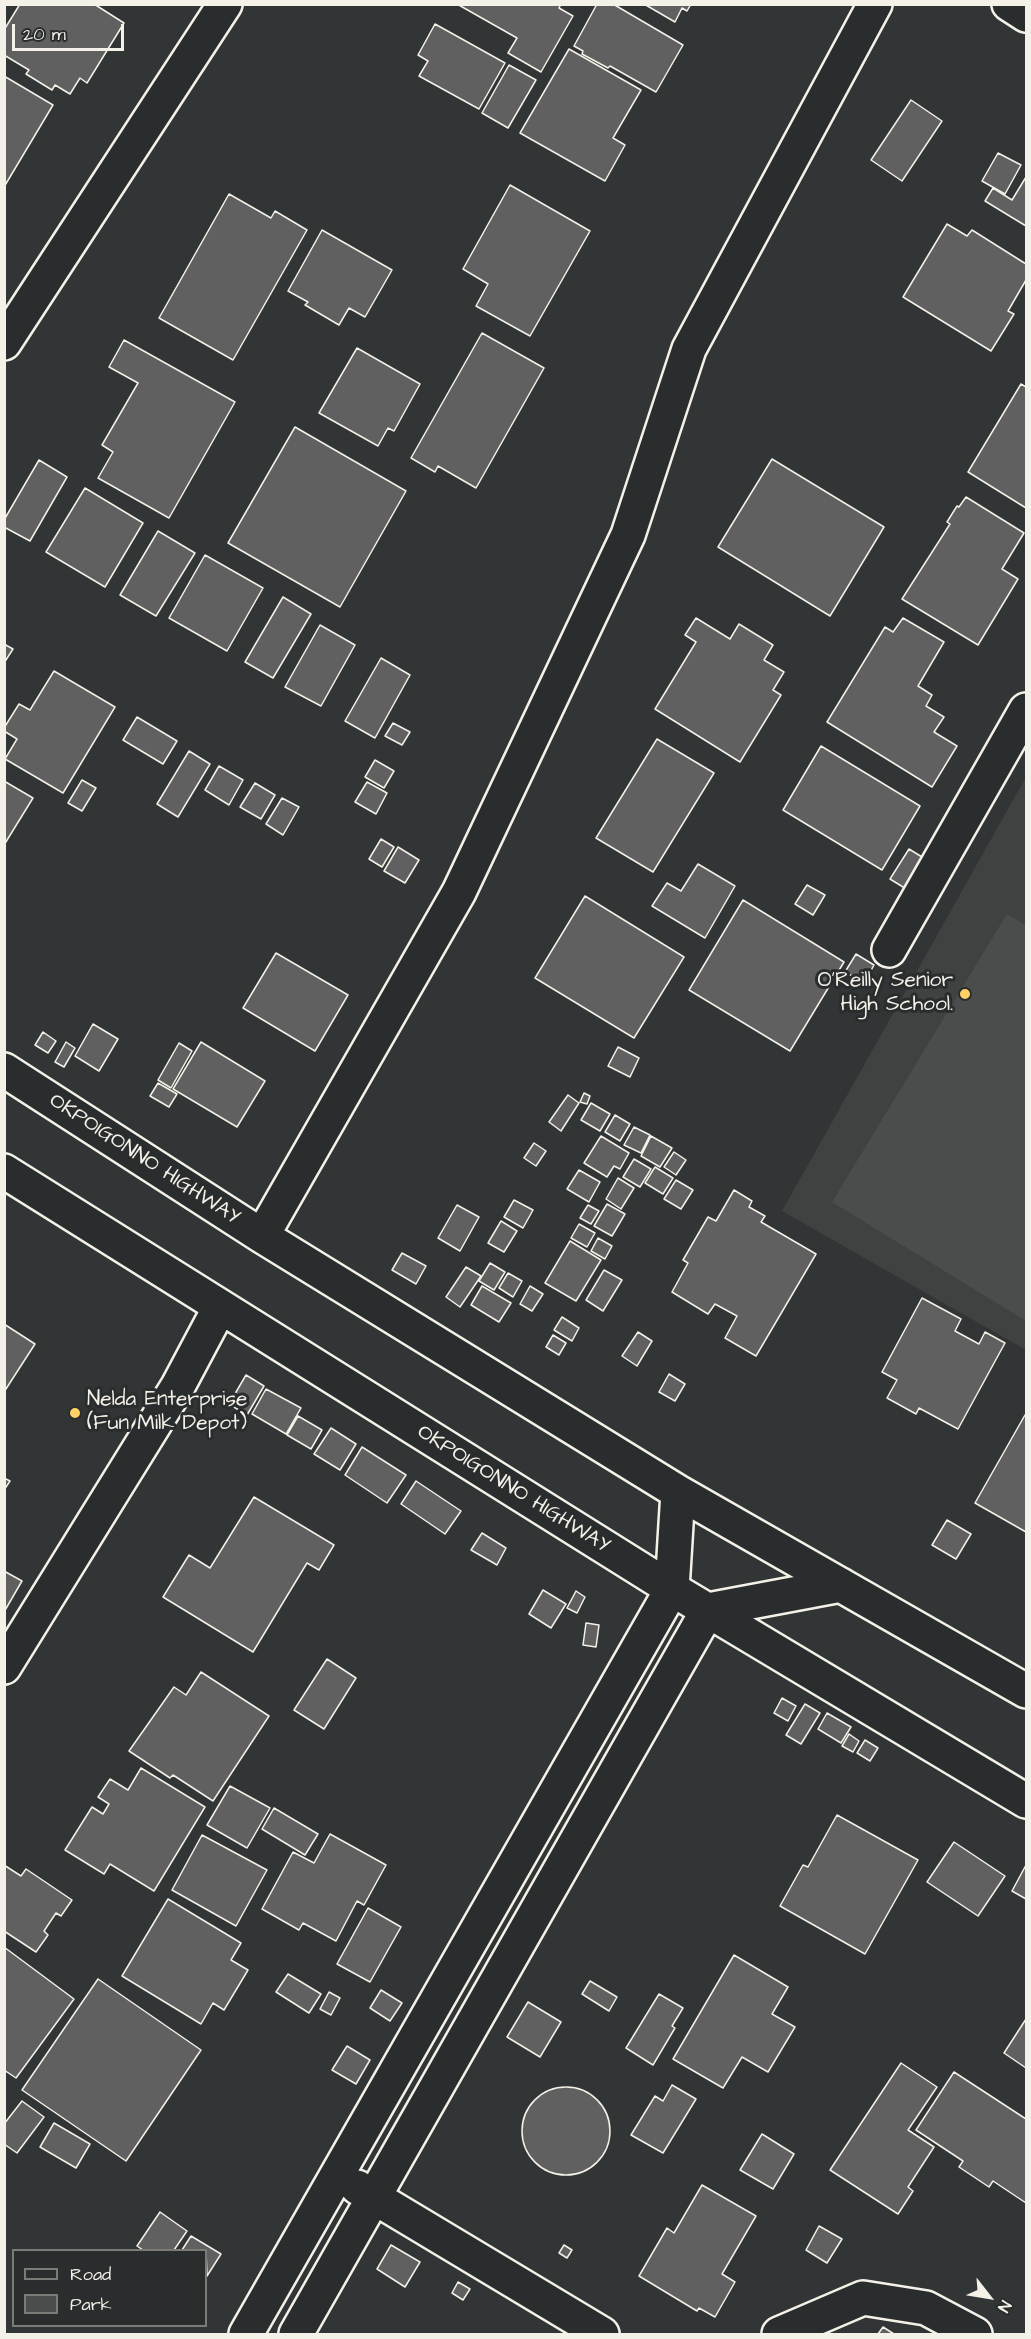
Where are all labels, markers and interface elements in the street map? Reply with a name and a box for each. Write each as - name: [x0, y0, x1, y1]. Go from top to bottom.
- scale bar: [15, 12, 128, 50]
- text: 20 m: [23, 22, 66, 47]
- place label: O'Reilly Senior High School.: [818, 969, 953, 1019]
- marker: O'Reilly Senior High School.: [958, 987, 972, 1001]
- street label: OKPOIGONNO HIGHWAY: [44, 1089, 244, 1231]
- place label: Nelda Enterprise (Fun Milk Depot): [87, 1388, 247, 1438]
- marker: Nelda Enterprise (Fun Milk Depot): [68, 1406, 82, 1420]
- street label: OKPOIGONNO HIGHWAY: [412, 1420, 614, 1560]
- legend: [12, 2249, 207, 2327]
- text: Road: [70, 2262, 111, 2287]
- north arrow: [959, 2267, 1019, 2327]
- text: Park: [70, 2292, 112, 2317]
- text: N: [992, 2296, 1016, 2316]

